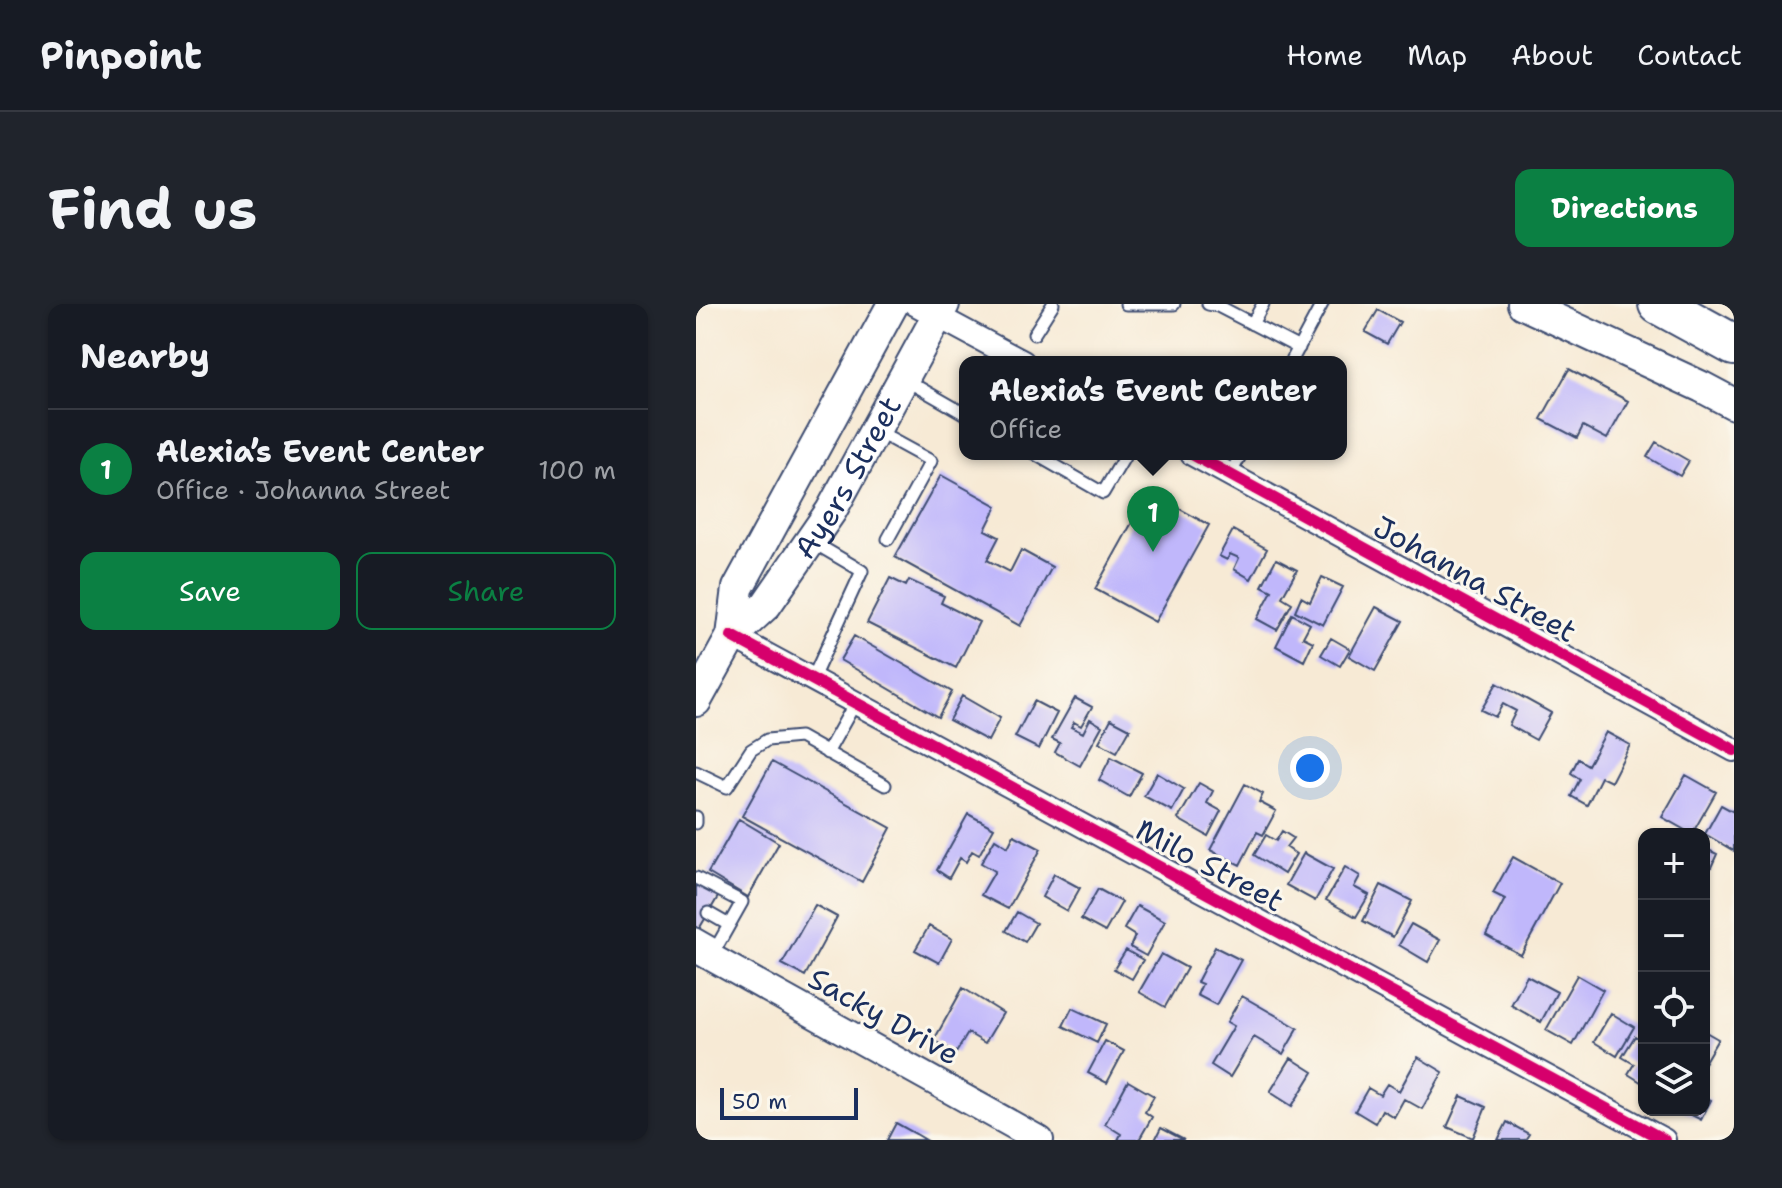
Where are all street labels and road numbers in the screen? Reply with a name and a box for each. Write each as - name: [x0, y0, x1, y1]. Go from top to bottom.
- street label: Ayers Street: [784, 389, 910, 567]
- street label: Johanna Street: [1366, 506, 1584, 652]
- street label: Milo Street: [1129, 809, 1291, 921]
- street label: Sacky Drive: [801, 958, 967, 1074]

